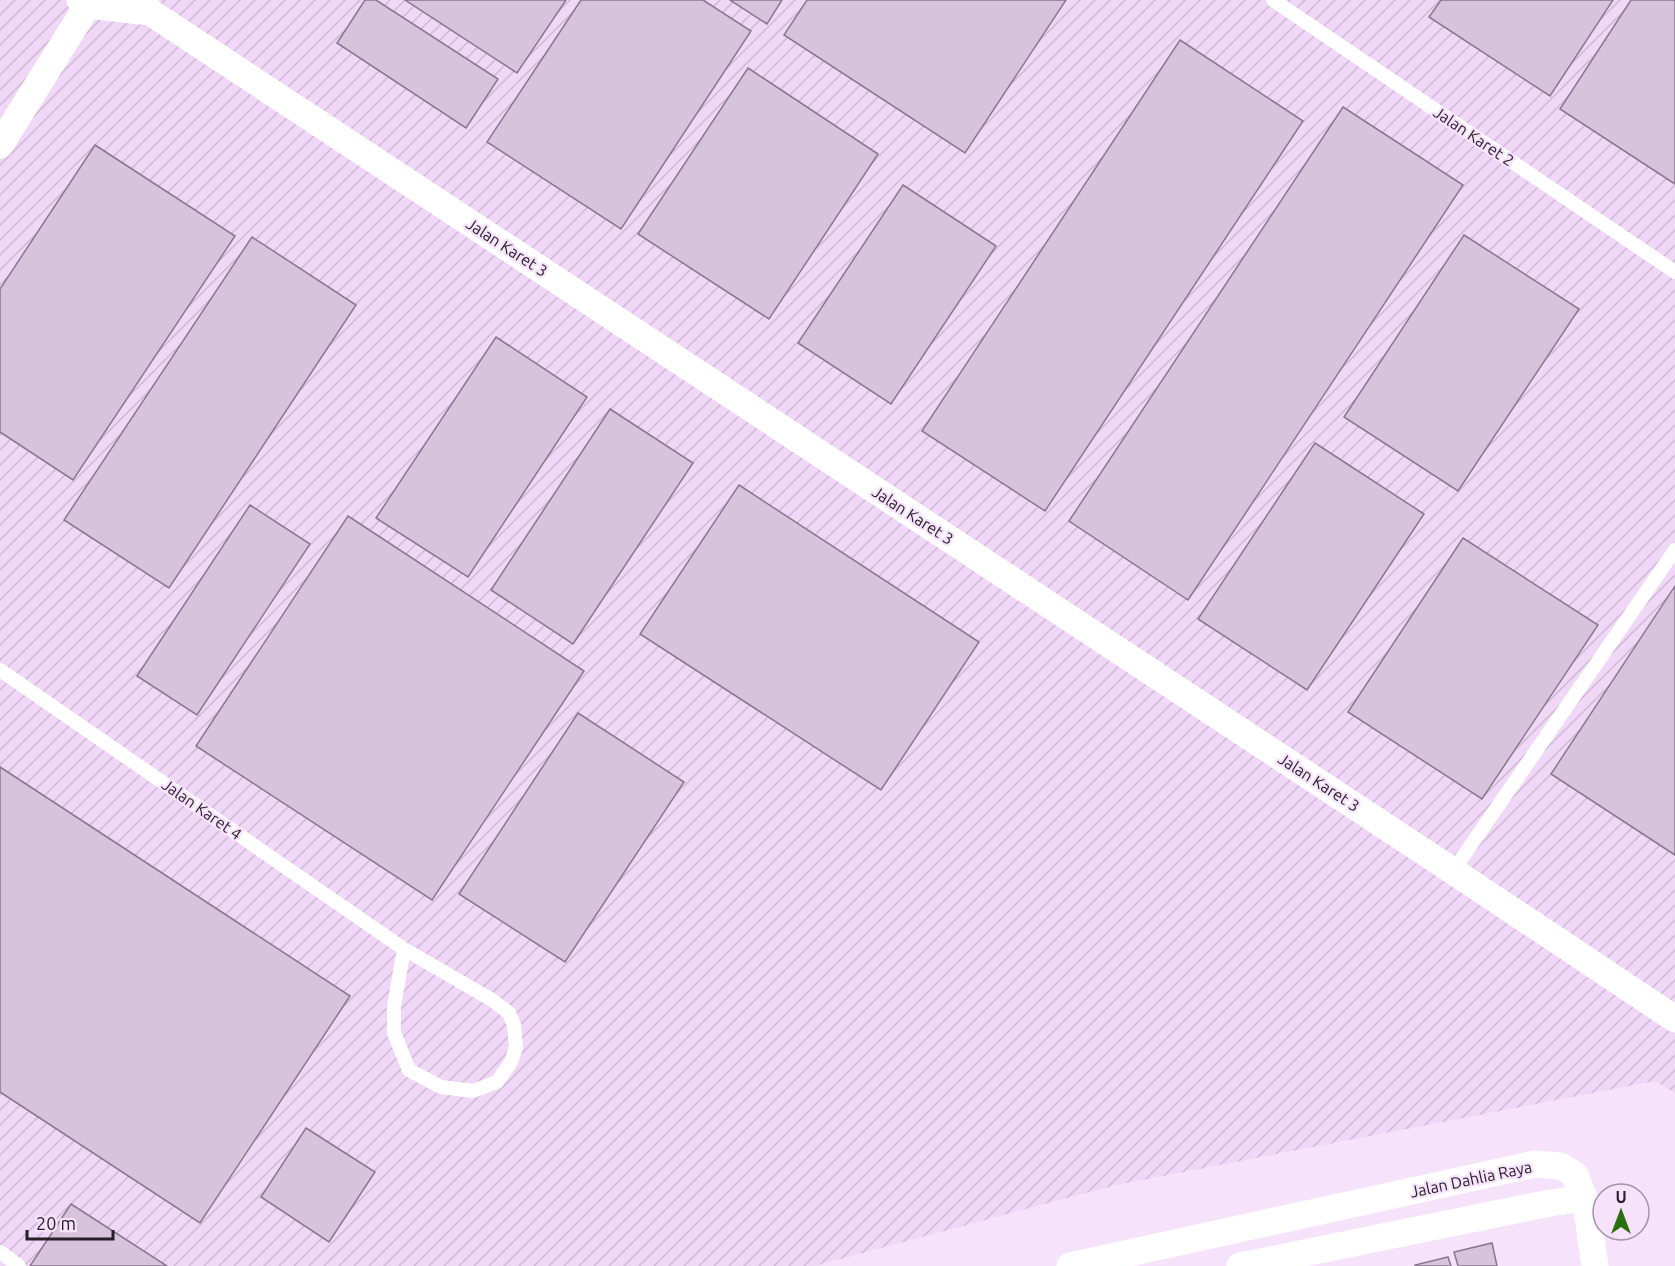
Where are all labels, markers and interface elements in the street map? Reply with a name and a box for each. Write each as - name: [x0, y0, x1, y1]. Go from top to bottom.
- street label: Jalan Karet 2: [1430, 102, 1518, 170]
- street label: Jalan Karet 3: [463, 214, 551, 280]
- street label: Jalan Karet 3: [869, 482, 957, 548]
- street label: Jalan Karet 3: [1275, 749, 1363, 815]
- street label: Jalan Karet 4: [159, 775, 245, 843]
- street label: Jalan Dahlia Raya: [1408, 1157, 1534, 1201]
- north arrow: [1591, 1182, 1651, 1242]
- text: U: [1615, 1188, 1627, 1206]
- scale bar: [27, 1203, 112, 1241]
- text: 20 m: [36, 1213, 76, 1233]

